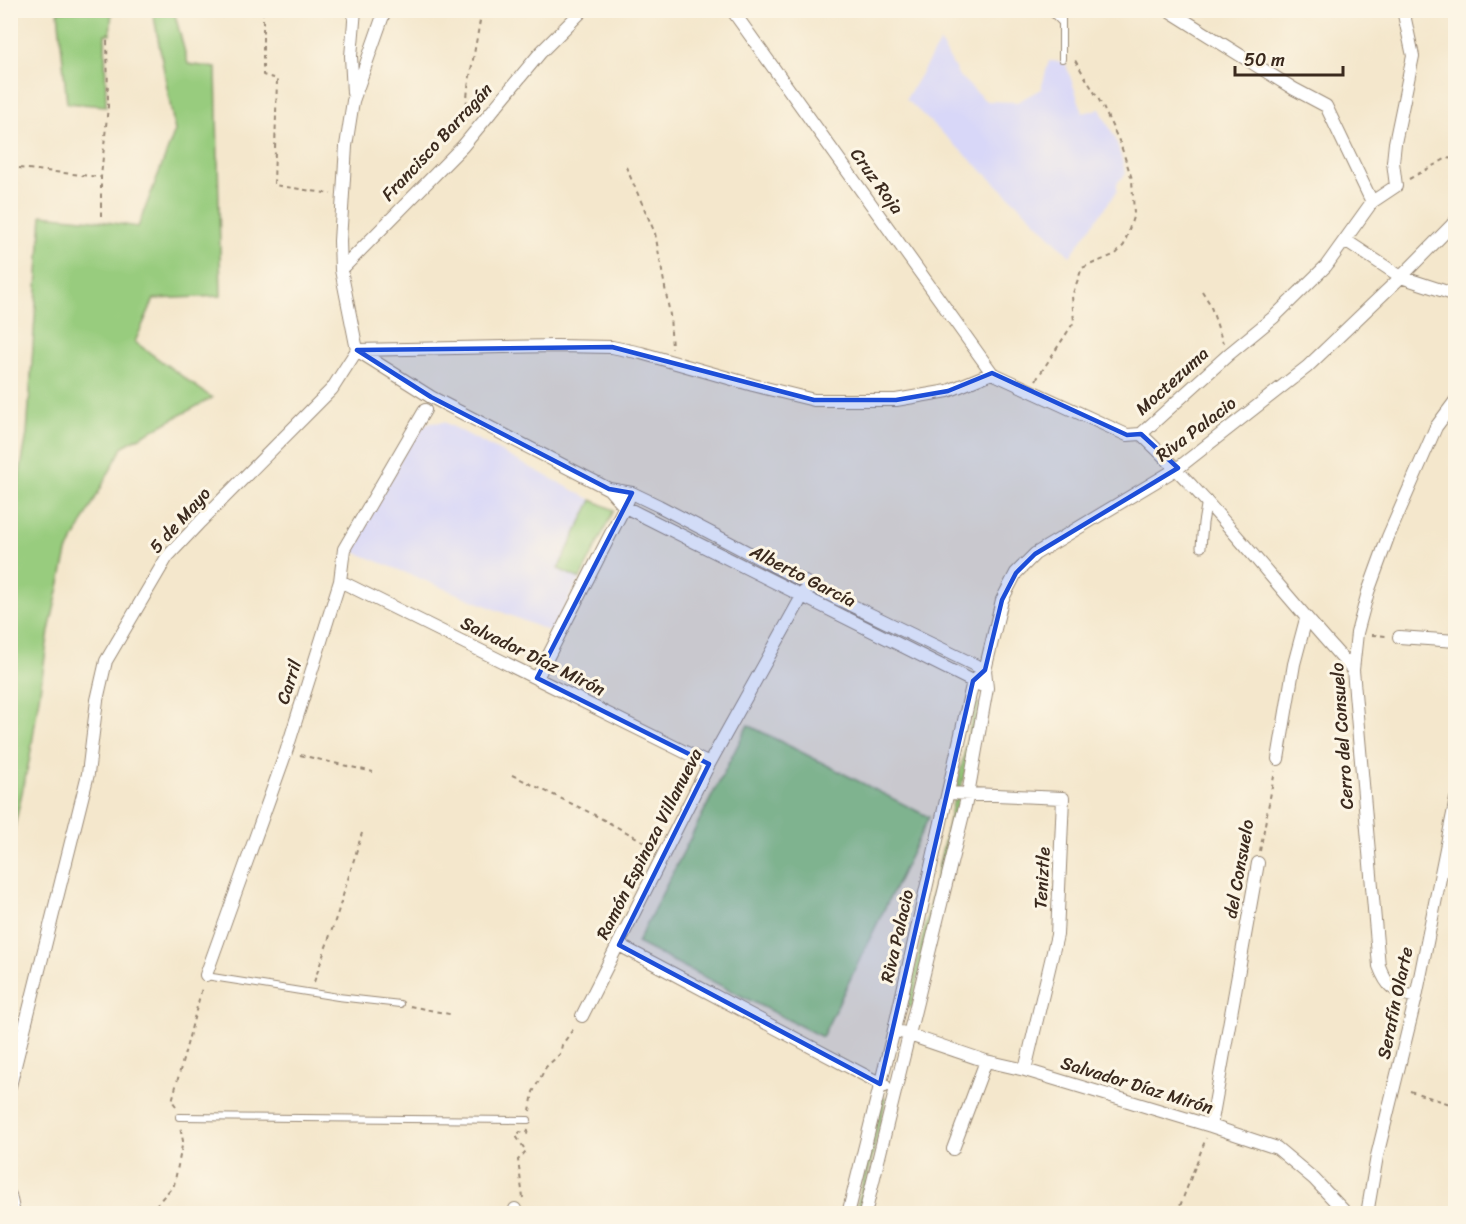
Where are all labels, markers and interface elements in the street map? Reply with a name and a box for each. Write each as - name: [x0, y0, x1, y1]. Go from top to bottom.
- scale bar: [1235, 39, 1343, 77]
- text: 50 m: [1244, 44, 1285, 76]
- street label: Francisco Barragán: [373, 75, 501, 209]
- street label: Cruz Roja: [842, 141, 912, 221]
- street label: Moctezuma: [1127, 339, 1217, 423]
- street label: Riva Palacio: [1149, 388, 1243, 470]
- street label: 5 de Mayo: [141, 479, 219, 561]
- street label: Alberto García: [743, 535, 862, 616]
- street label: Salvador Díaz Mirón: [455, 607, 611, 705]
- street label: Carril: [267, 655, 311, 708]
- street label: Cerro del Consuelo: [1321, 662, 1363, 810]
- street label: Ramón Espinoza Villanueva: [587, 742, 712, 945]
- street label: del Consuelo: [1215, 817, 1263, 921]
- street label: Teniztle: [1024, 846, 1060, 910]
- street label: Riva Palacio: [871, 886, 923, 986]
- street label: Serafín Olarte: [1368, 944, 1422, 1062]
- street label: Salvador Díaz Mirón: [1057, 1047, 1217, 1123]

